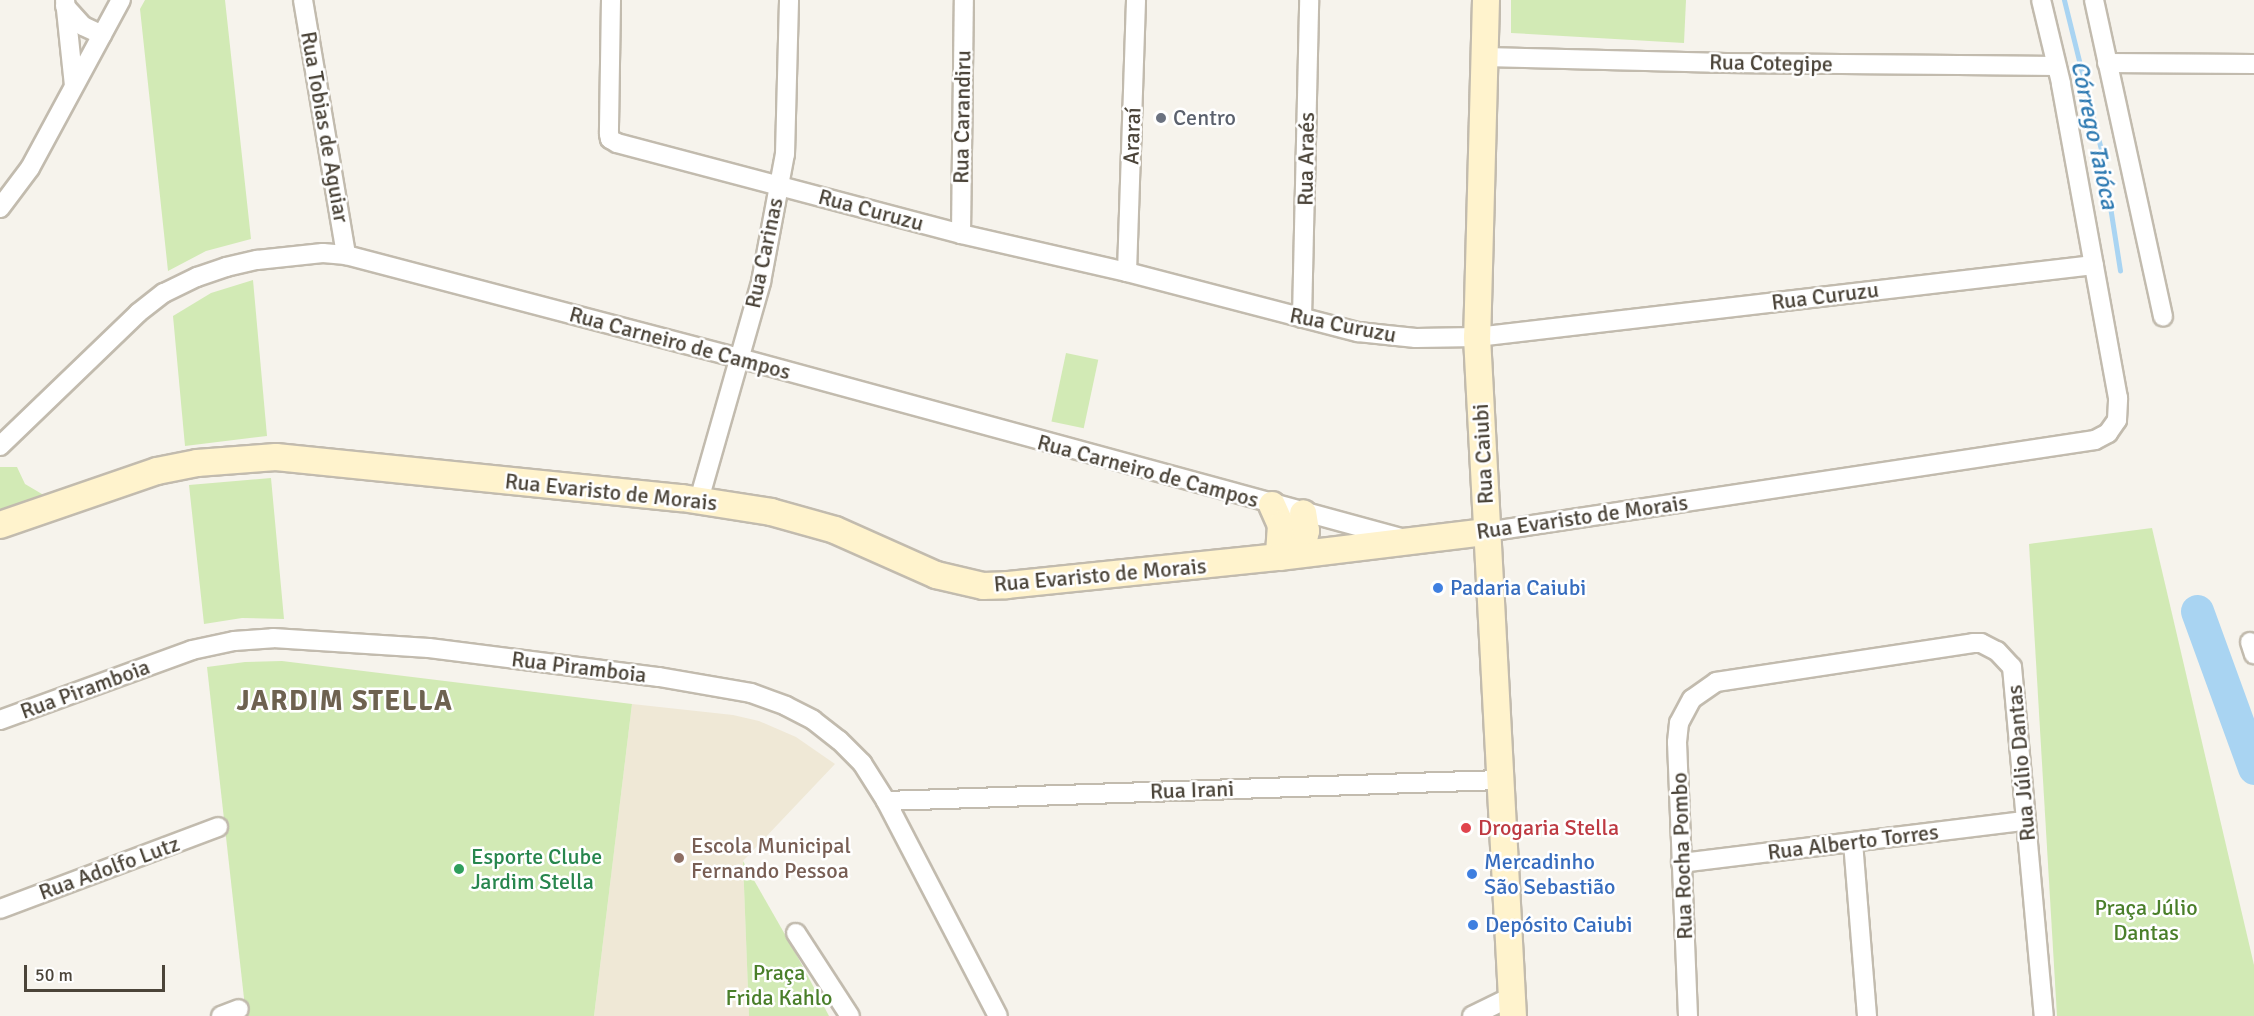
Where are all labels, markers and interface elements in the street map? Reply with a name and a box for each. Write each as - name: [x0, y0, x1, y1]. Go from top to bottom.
- street label: Rua Tobias de Aguiar: [295, 29, 355, 225]
- street label: Rua Cotegipe: [1709, 49, 1833, 77]
- street label: Rua Carandiru: [948, 50, 976, 184]
- water label: Córrego Taióca: [2064, 58, 2124, 212]
- place label: Centro: [1173, 105, 1236, 131]
- street label: Araraí: [1118, 107, 1146, 165]
- marker: Centro: [1154, 111, 1168, 125]
- street label: Rua Araés: [1292, 112, 1320, 206]
- street label: Rua Curuzu: [815, 183, 927, 237]
- street label: Rua Carinas: [739, 195, 789, 311]
- street label: Rua Curuzu: [1770, 276, 1880, 316]
- street label: Rua Carneiro de Campos: [566, 301, 794, 385]
- street label: Rua Curuzu: [1287, 302, 1399, 348]
- street label: Rua Caiubi: [1467, 403, 1499, 505]
- street label: Rua Carneiro de Campos: [1034, 429, 1262, 513]
- street label: Rua Evaristo de Morais: [504, 468, 718, 516]
- street label: Rua Evaristo de Morais: [1475, 489, 1689, 545]
- street label: Rua Evaristo de Morais: [993, 553, 1207, 597]
- place label: Padaria Caiubi: [1450, 575, 1586, 601]
- marker: Padaria Caiubi: [1431, 581, 1445, 595]
- street label: Rua Piramboia: [510, 646, 648, 688]
- street label: Rua Piramboia: [17, 653, 153, 725]
- district label: JARDIM STELLA: [237, 684, 453, 718]
- street label: Rua Júlio Dantas: [2001, 684, 2041, 842]
- street label: Rua Rocha Pombo: [1666, 772, 1698, 940]
- street label: Rua Irani: [1149, 775, 1235, 805]
- place label: Drogaria Stella: [1478, 815, 1619, 841]
- street label: Rua Alberto Torres: [1766, 818, 1940, 866]
- marker: Drogaria Stella: [1459, 821, 1473, 835]
- street label: Rua Adolfo Lutz: [35, 830, 183, 906]
- place label: Escola Municipal Fernando Pessoa: [691, 832, 851, 884]
- place label: Esporte Clube Jardim Stella: [471, 843, 602, 894]
- place label: Mercadinho São Sebastião: [1484, 848, 1616, 900]
- marker: Escola Municipal Fernando Pessoa: [672, 851, 686, 865]
- marker: Esporte Clube Jardim Stella: [452, 862, 466, 876]
- marker: Mercadinho São Sebastião: [1465, 867, 1479, 881]
- park label: Praça Júlio Dantas: [2094, 894, 2198, 945]
- place label: Depósito Caiubi: [1485, 912, 1633, 938]
- marker: Depósito Caiubi: [1466, 918, 1480, 932]
- scale bar: [27, 953, 168, 991]
- park label: Praça Frida Kahlo: [726, 959, 832, 1010]
- text: 50 m: [35, 964, 73, 986]

